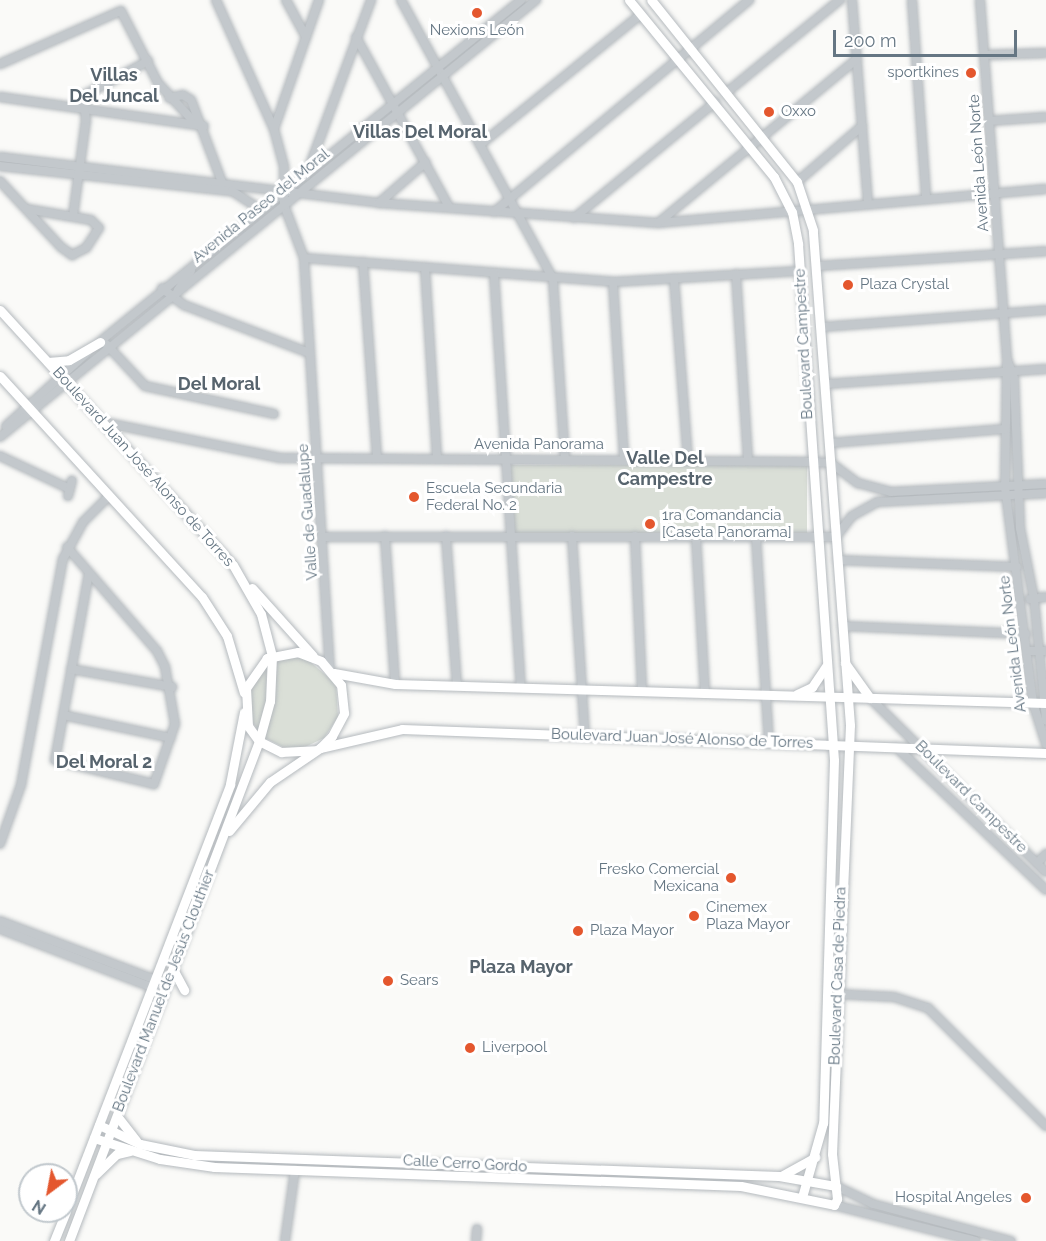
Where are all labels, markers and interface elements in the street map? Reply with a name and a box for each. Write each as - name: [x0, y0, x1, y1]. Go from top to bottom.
- marker: Nexions León: [470, 6, 484, 20]
- scale bar: [836, 18, 1020, 56]
- place label: Nexions León: [430, 22, 524, 40]
- text: 200 m: [844, 30, 897, 51]
- place label: sportkines: [887, 64, 959, 82]
- district label: Villas Del Juncal: [69, 65, 159, 107]
- marker: sportkines: [964, 66, 978, 80]
- street label: Avenida León Norte: [965, 94, 993, 232]
- place label: Oxxo: [781, 103, 816, 121]
- marker: Oxxo: [762, 105, 776, 119]
- district label: Villas Del Moral: [353, 121, 487, 143]
- street label: Avenida Paseo del Moral: [189, 145, 333, 267]
- street label: Boulevard Campestre: [791, 268, 817, 420]
- place label: Plaza Crystal: [860, 276, 949, 294]
- marker: Plaza Crystal: [841, 278, 855, 292]
- street label: Boulevard Juan José Alonso de Torres: [48, 363, 238, 571]
- district label: Del Moral: [178, 373, 260, 395]
- street label: Avenida Panorama: [474, 436, 604, 454]
- street label: Valle de Guadalupe: [294, 443, 322, 581]
- district label: Valle Del Campestre: [617, 448, 713, 490]
- place label: Escuela Secundaria Federal No. 2: [426, 479, 562, 514]
- marker: Escuela Secundaria Federal No. 2: [407, 490, 421, 504]
- place label: 1ra Comandancia [Caseta Panorama]: [662, 506, 792, 541]
- marker: 1ra Comandancia [Caseta Panorama]: [643, 517, 657, 531]
- street label: Avenida León Norte: [996, 575, 1030, 713]
- street label: Boulevard Juan José Alonso de Torres: [550, 725, 814, 753]
- street label: Boulevard Campestre: [911, 737, 1031, 857]
- district label: Del Moral 2: [55, 751, 153, 773]
- place label: Fresko Comercial Mexicana: [599, 860, 719, 895]
- street label: Boulevard Manuel de Jesús Clouthier: [109, 867, 219, 1115]
- marker: Fresko Comercial Mexicana: [724, 871, 738, 885]
- street label: Boulevard Casa de Piedra: [826, 886, 850, 1066]
- place label: Cinemex Plaza Mayor: [706, 898, 790, 933]
- marker: Cinemex Plaza Mayor: [687, 909, 701, 923]
- place label: Plaza Mayor: [590, 922, 674, 940]
- marker: Plaza Mayor: [571, 924, 585, 938]
- district label: Plaza Mayor: [469, 956, 573, 978]
- place label: Sears: [400, 972, 439, 990]
- marker: Sears: [381, 974, 395, 988]
- place label: Liverpool: [482, 1039, 547, 1057]
- marker: Liverpool: [463, 1041, 477, 1055]
- street label: Calle Cerro Gordo: [402, 1152, 528, 1176]
- north arrow: [18, 1163, 78, 1223]
- place label: Hospital Angeles: [894, 1189, 1012, 1207]
- marker: Hospital Angeles: [1017, 1189, 1035, 1207]
- text: N: [29, 1196, 49, 1218]

